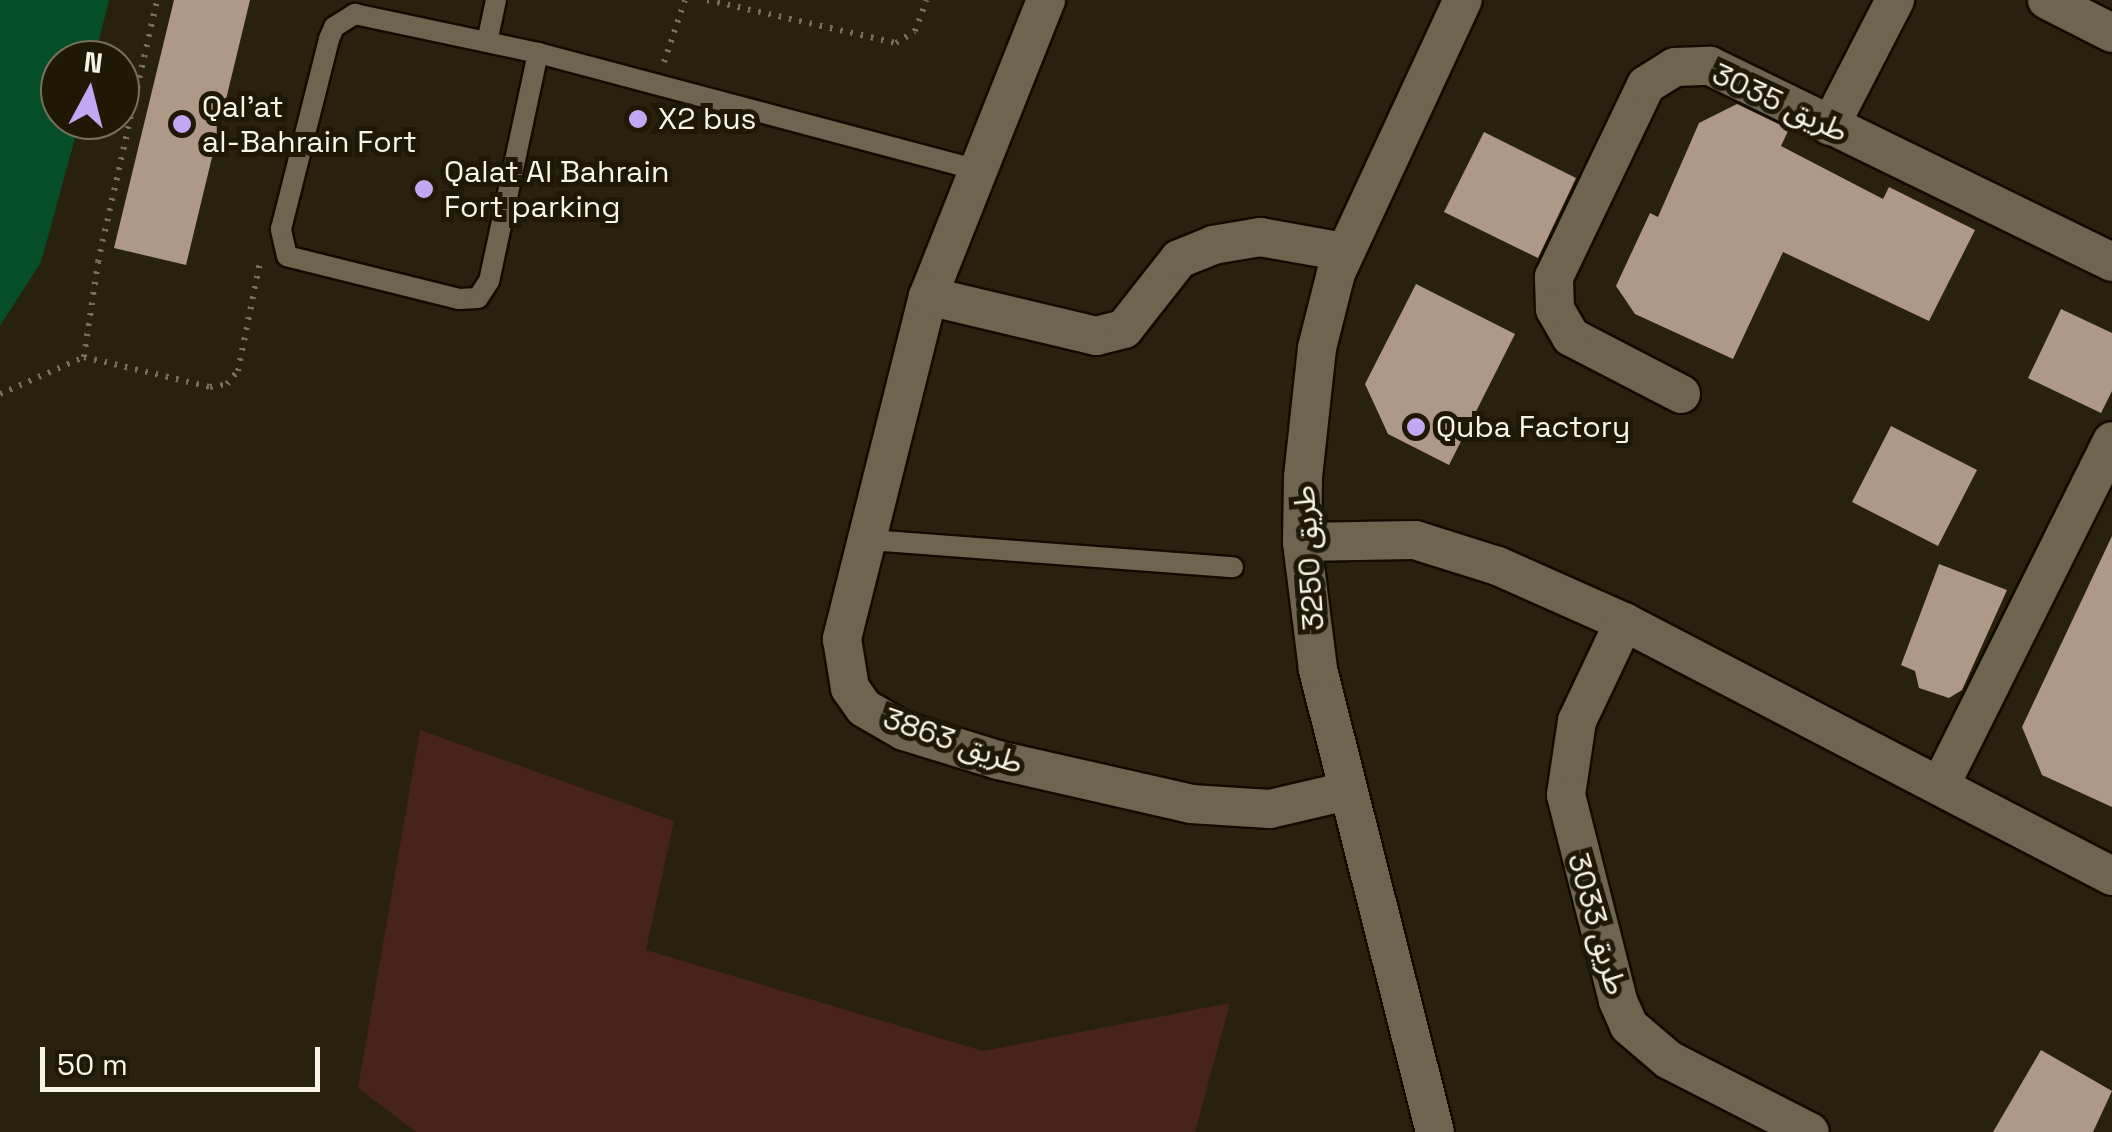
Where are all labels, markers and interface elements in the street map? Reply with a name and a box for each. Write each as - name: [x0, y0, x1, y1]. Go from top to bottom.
- north arrow: [40, 40, 140, 140]
- text: N: [82, 43, 105, 81]
- street label: طريق 3035: [1706, 56, 1854, 150]
- place label: Qal'at al-Bahrain Fort: [202, 89, 417, 160]
- place label: X2 bus: [658, 101, 756, 137]
- marker: X2 bus: [627, 108, 649, 130]
- marker: Qal'at al-Bahrain Fort: [171, 113, 193, 135]
- place label: Qalat Al Bahrain Fort parking: [444, 154, 670, 224]
- marker: Qalat Al Bahrain Fort parking: [413, 178, 435, 200]
- place label: Quba Factory: [1436, 409, 1630, 445]
- marker: Quba Factory: [1405, 416, 1427, 438]
- street label: طريق 3250: [1286, 484, 1332, 632]
- street label: طريق 3863: [878, 700, 1028, 782]
- street label: طريق 3033: [1560, 849, 1634, 999]
- scale bar: [45, 1027, 325, 1089]
- text: 50 m: [57, 1045, 128, 1084]

